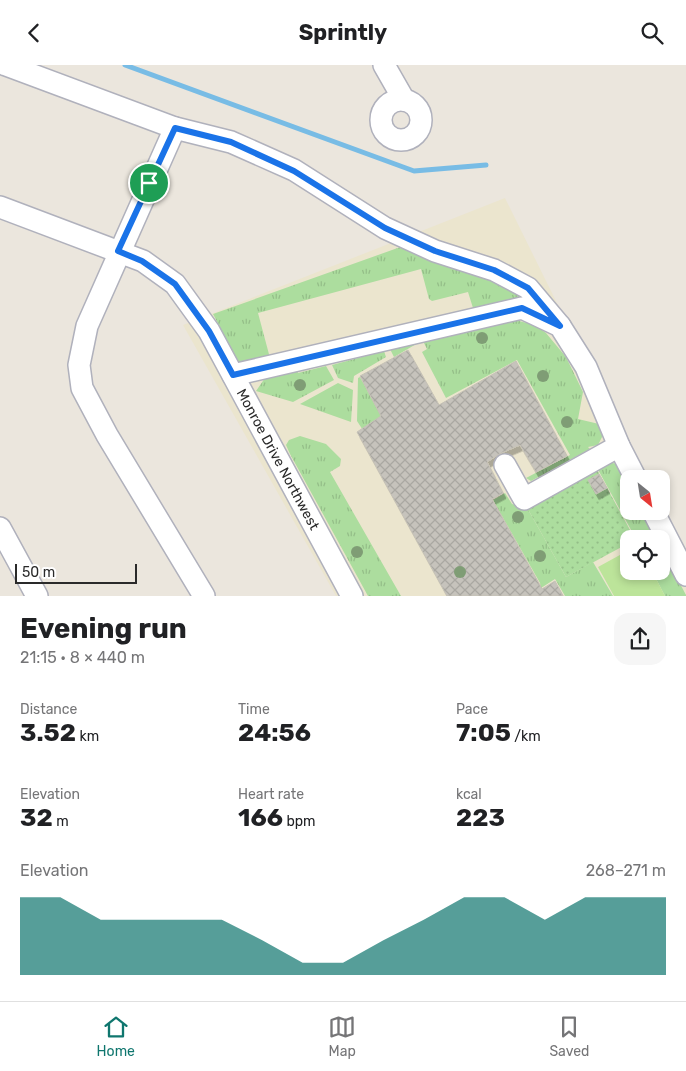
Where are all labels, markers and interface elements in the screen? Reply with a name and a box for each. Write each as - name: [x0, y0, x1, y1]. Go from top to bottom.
- icon: back: [20, 19, 48, 47]
- text: Sprintly: [299, 19, 387, 46]
- icon: search: [638, 19, 666, 47]
- pin: [128, 162, 170, 204]
- icon: arrive: [135, 169, 163, 197]
- street label: Monroe Drive Northwest: [233, 386, 323, 533]
- north arrow: [620, 470, 670, 520]
- map controls: [620, 470, 670, 580]
- button: locate: [620, 530, 670, 580]
- scale bar: [15, 561, 138, 584]
- text: 50 m: [22, 564, 55, 581]
- text: Evening run: [20, 612, 187, 645]
- button: share: [614, 613, 666, 665]
- text: 21:15 · 8 × 440 m: [20, 648, 145, 667]
- text: Distance: [20, 701, 77, 718]
- text: Time: [238, 701, 270, 718]
- text: Pace: [456, 701, 488, 718]
- text: 3.52: [20, 718, 76, 747]
- text: 24:56: [238, 718, 311, 747]
- text: 7:05: [456, 718, 511, 747]
- text: km: [76, 728, 99, 745]
- text: /km: [511, 728, 541, 745]
- text: Elevation: [20, 786, 80, 803]
- text: Heart rate: [238, 786, 304, 803]
- text: kcal: [456, 786, 482, 803]
- text: 32: [20, 803, 53, 832]
- text: 166: [238, 803, 283, 832]
- text: 223: [456, 803, 505, 832]
- text: m: [53, 813, 69, 830]
- text: bpm: [283, 813, 316, 830]
- text: Elevation: [20, 861, 89, 880]
- text: 268–271 m: [586, 861, 666, 880]
- tab: Home: [97, 1013, 135, 1060]
- tab: Map: [328, 1013, 356, 1060]
- tab: Saved: [549, 1013, 589, 1060]

